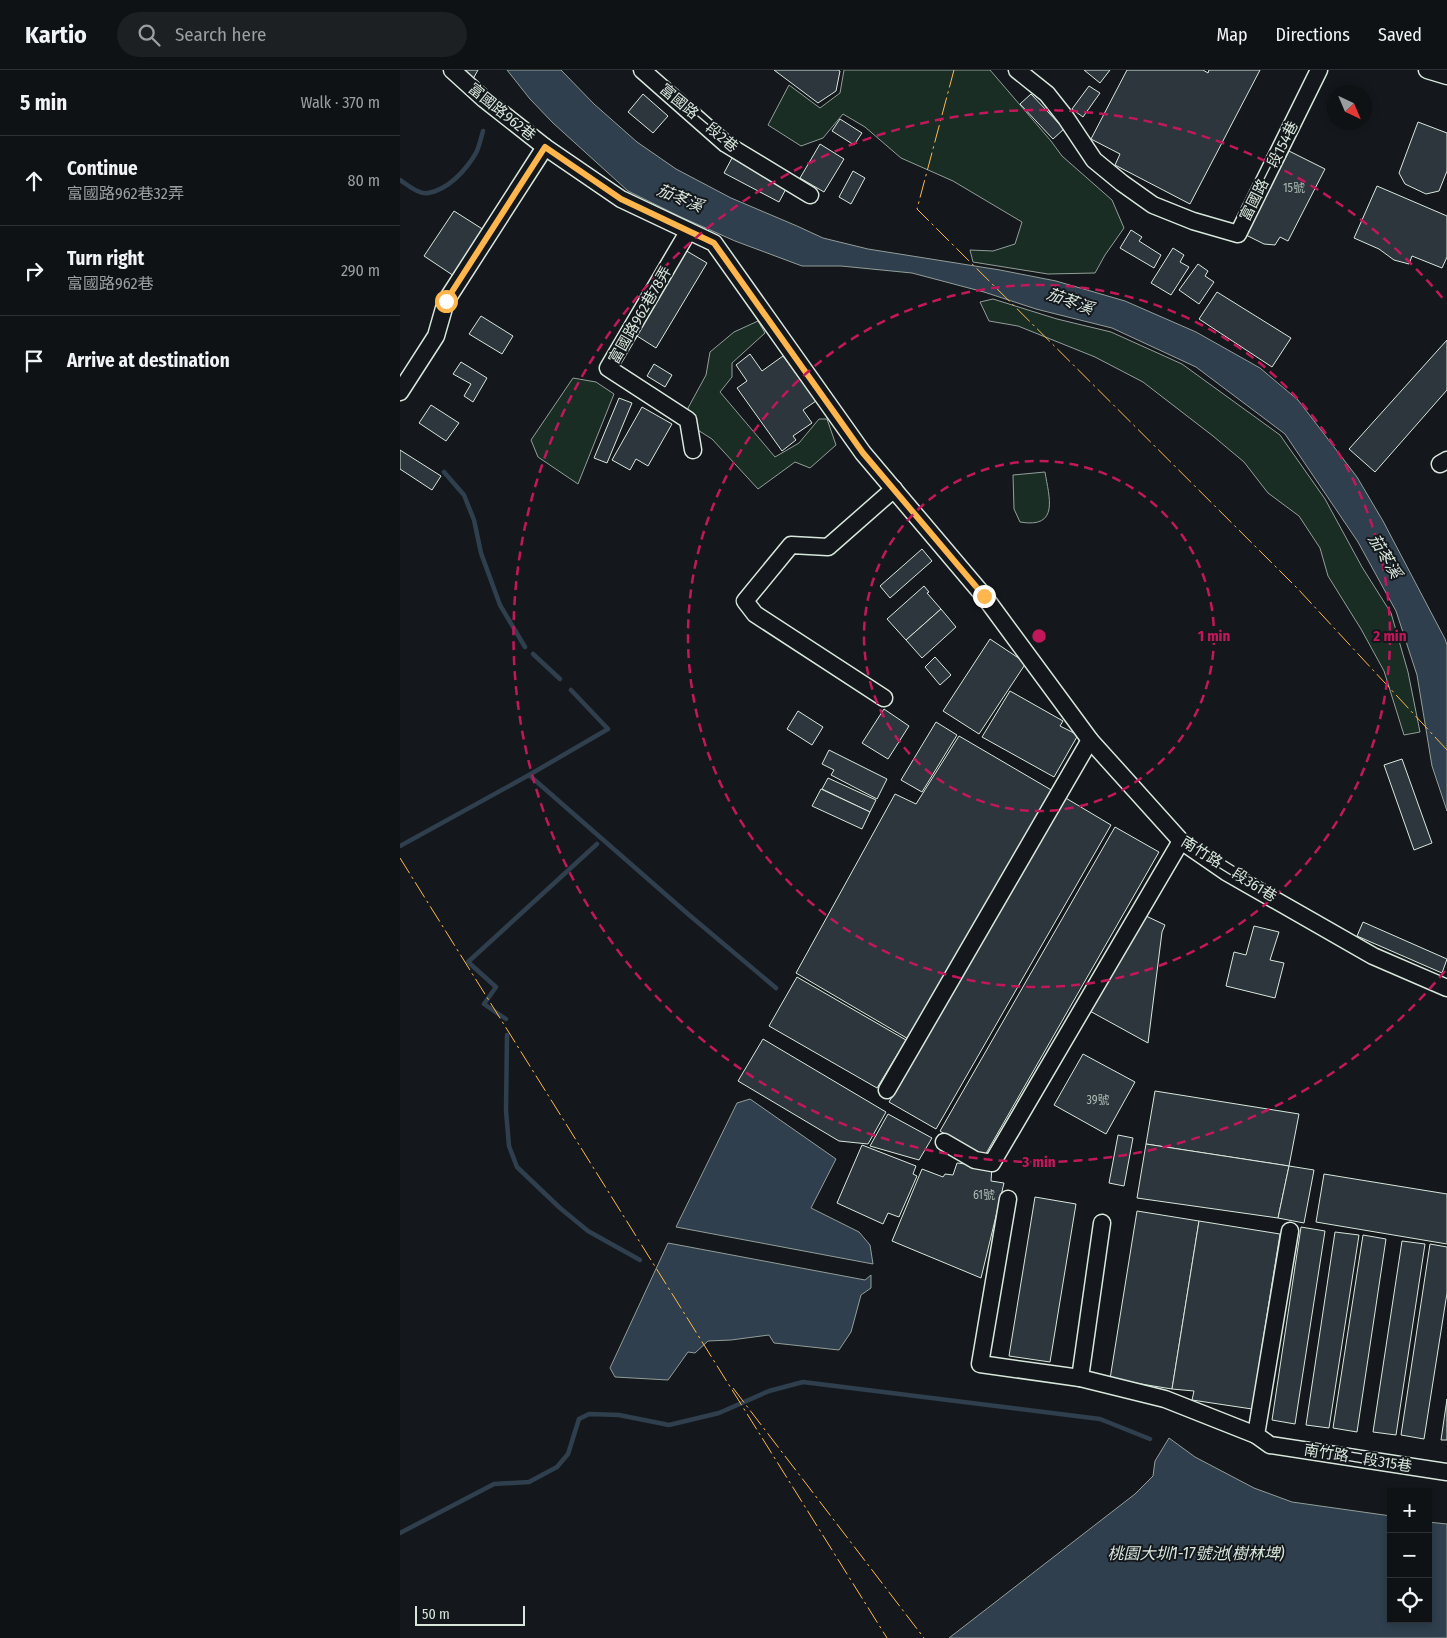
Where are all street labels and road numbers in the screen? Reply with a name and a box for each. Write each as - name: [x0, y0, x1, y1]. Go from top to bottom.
- street label: 富國路962巷: [465, 79, 539, 145]
- street label: 富國路一段2巷: [656, 80, 742, 156]
- street label: 富國路一段154巷: [1236, 118, 1302, 224]
- street label: 富國路962巷78弄: [605, 263, 675, 367]
- street label: 南竹路二段361巷: [1178, 832, 1280, 906]
- street label: 南竹路二段315巷: [1303, 1441, 1413, 1475]

